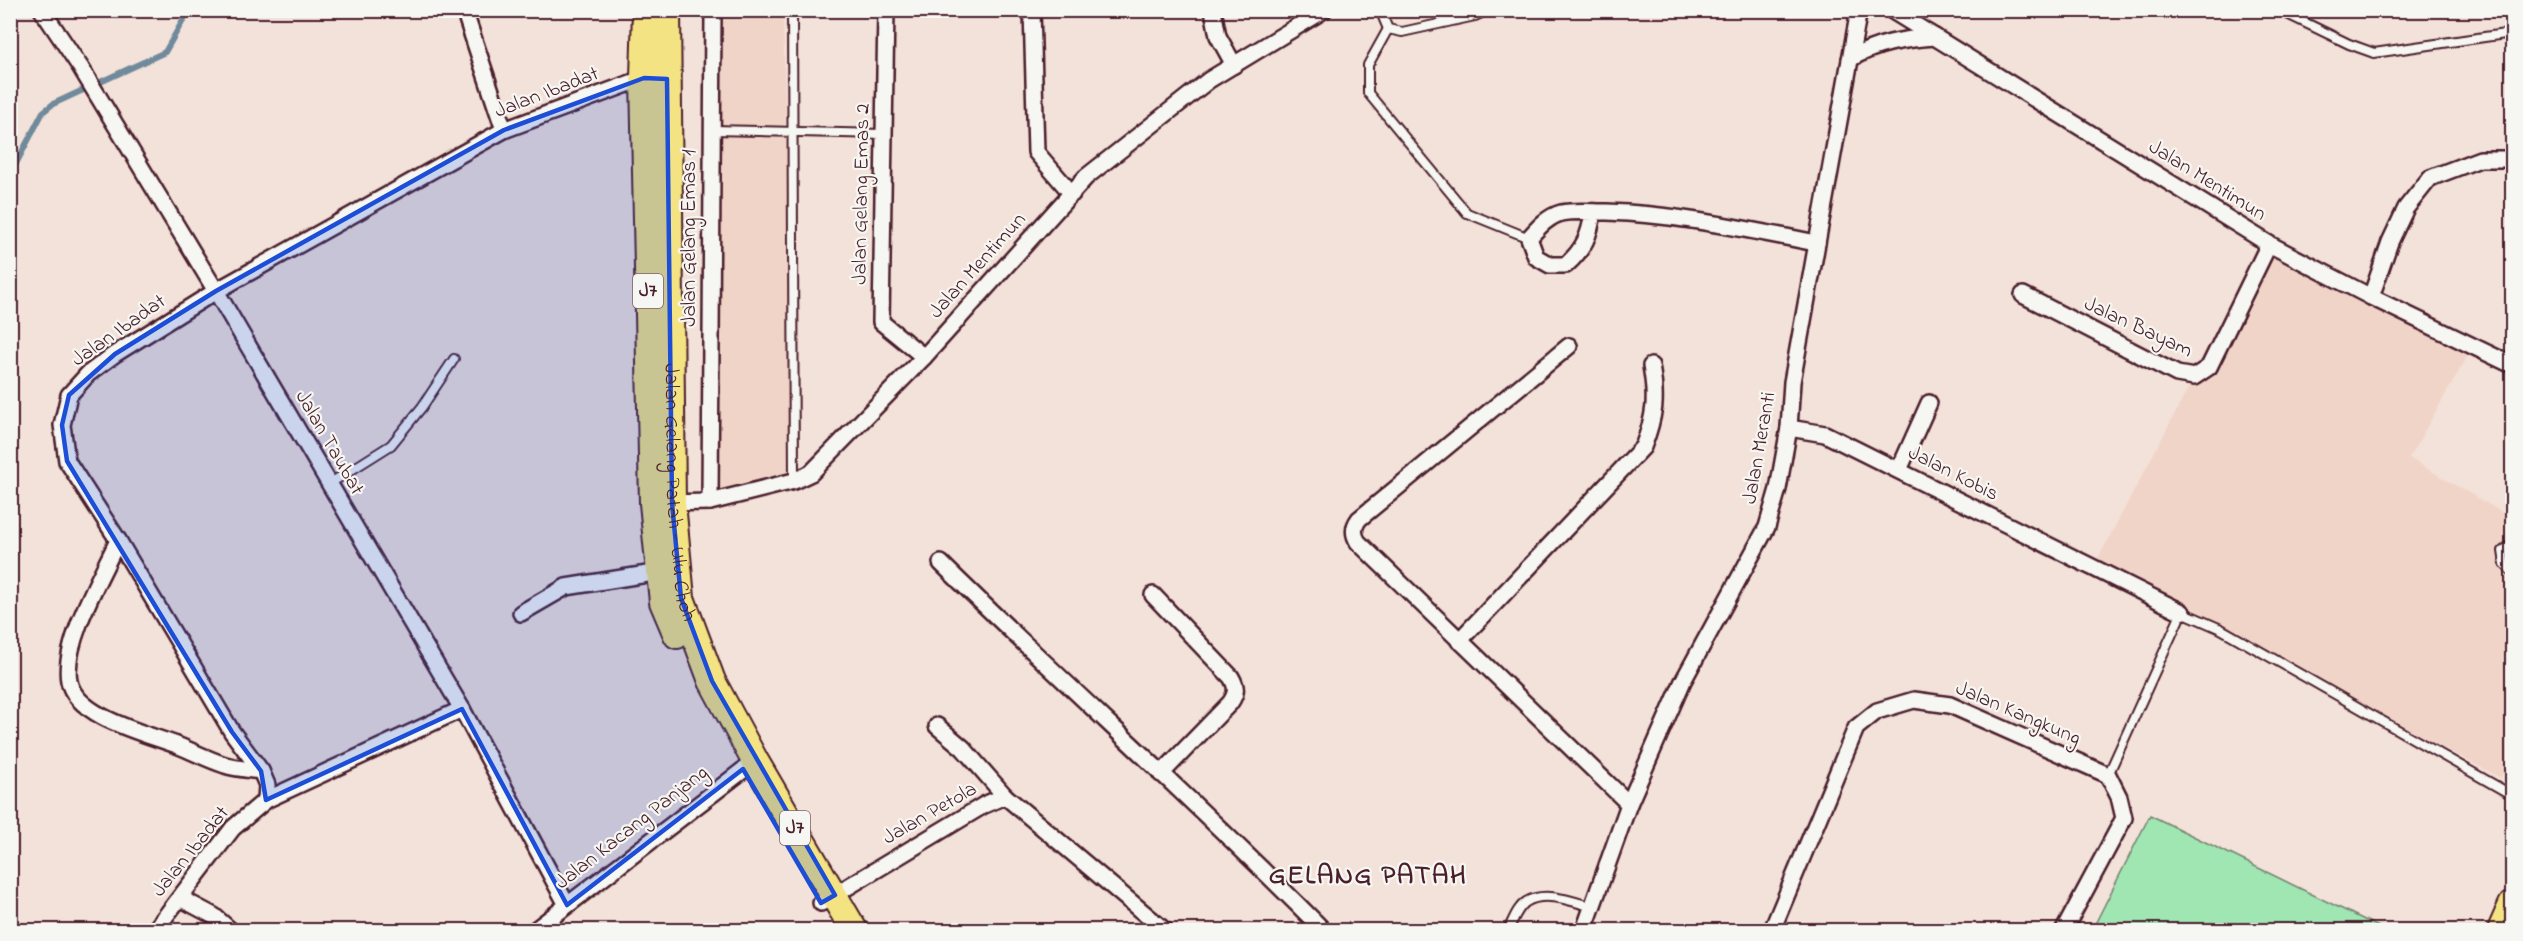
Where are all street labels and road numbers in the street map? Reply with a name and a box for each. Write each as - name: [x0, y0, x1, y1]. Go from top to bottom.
- street label: Jalan Ibadat: [490, 59, 604, 127]
- street label: Jalan Gelang Emas 2: [845, 103, 881, 285]
- street label: Jalan Mentimun: [2142, 133, 2272, 229]
- street label: Jalan Gelang Emas 1: [675, 149, 707, 327]
- street label: Jalan Mentimun: [922, 206, 1034, 326]
- road number: J7: [633, 274, 663, 308]
- street label: Jalan Ibadat: [65, 287, 173, 375]
- street label: Jalan Bayam: [2078, 290, 2197, 368]
- street label: Jalan Gelang Patah - Ulu Choh: [655, 363, 704, 626]
- street label: Jalan Taubat: [287, 385, 371, 501]
- street label: Jalan Meranti: [1735, 390, 1785, 506]
- street label: Jalan Kobis: [1902, 438, 2004, 510]
- street label: Jalan Kangkung: [1950, 674, 2085, 756]
- street label: Jalan Kacang Panjang: [549, 759, 716, 899]
- street label: Jalan Petola: [877, 775, 983, 853]
- street label: Jalan Ibadat: [145, 800, 237, 904]
- road number: J7: [780, 811, 810, 845]

